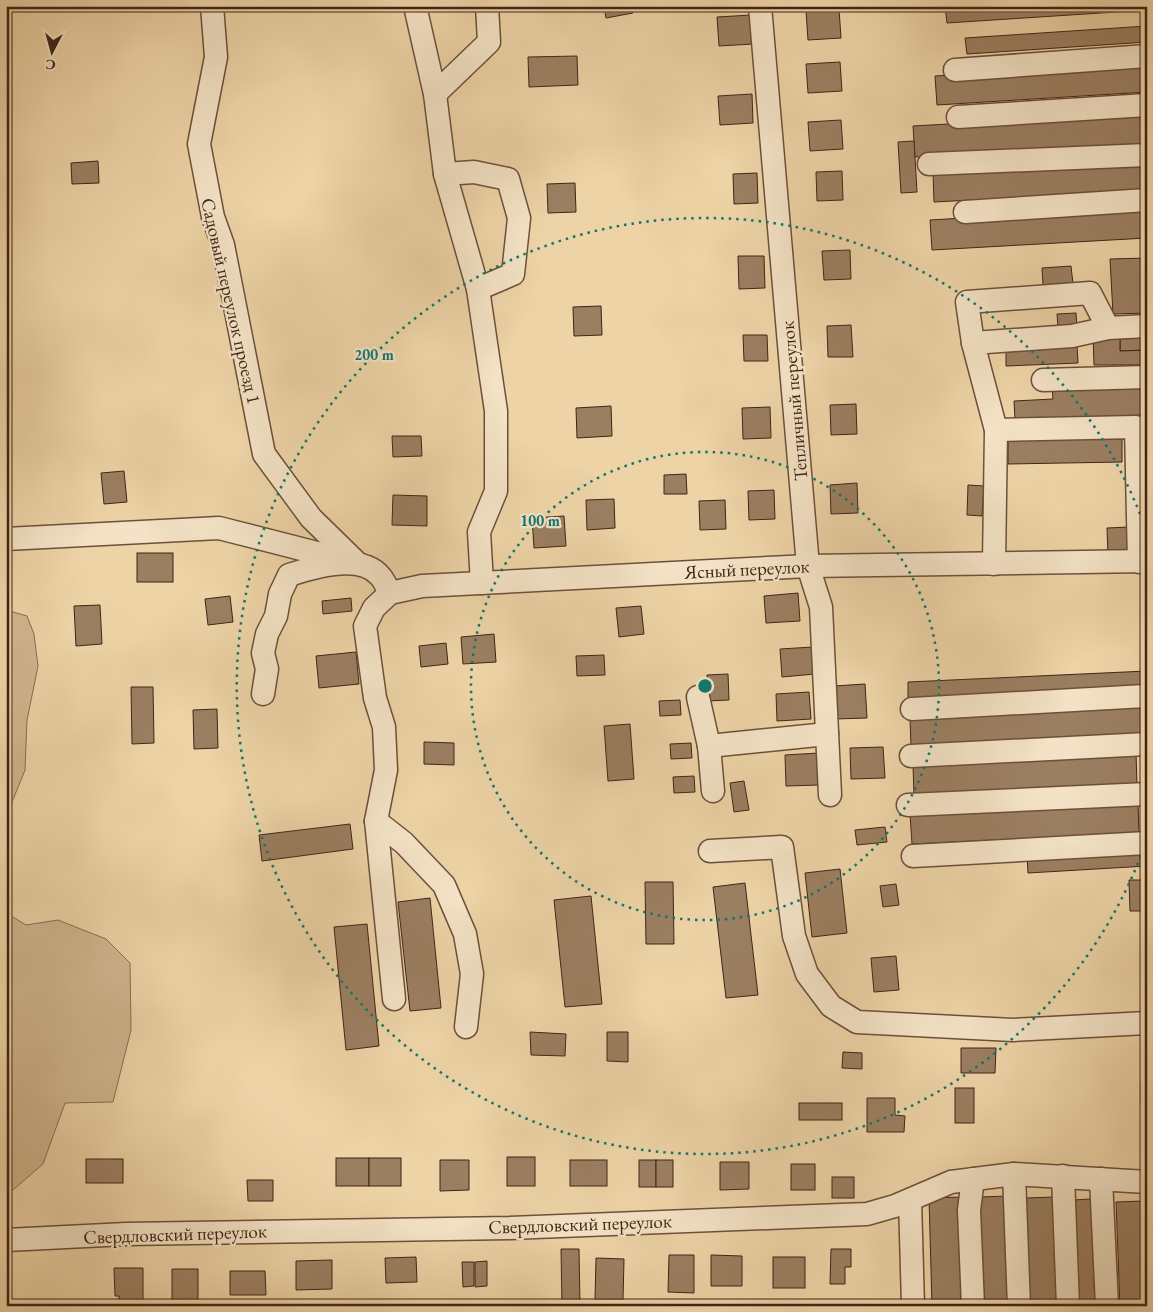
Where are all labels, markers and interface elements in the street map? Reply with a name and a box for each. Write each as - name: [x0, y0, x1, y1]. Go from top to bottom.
- north arrow: [28, 28, 78, 78]
- text: С: [45, 55, 57, 74]
- street label: Садовый переулок проезд 1: [195, 195, 267, 407]
- street label: Тепличный переулок: [775, 320, 813, 482]
- text: 200 m: [354, 345, 394, 364]
- text: 100 m: [520, 511, 560, 530]
- street label: Ясный переулок: [683, 553, 810, 585]
- centre of rings: [696, 677, 714, 695]
- street label: Свердловский переулок: [488, 1208, 672, 1240]
- street label: Свердловский переулок: [83, 1218, 267, 1250]

